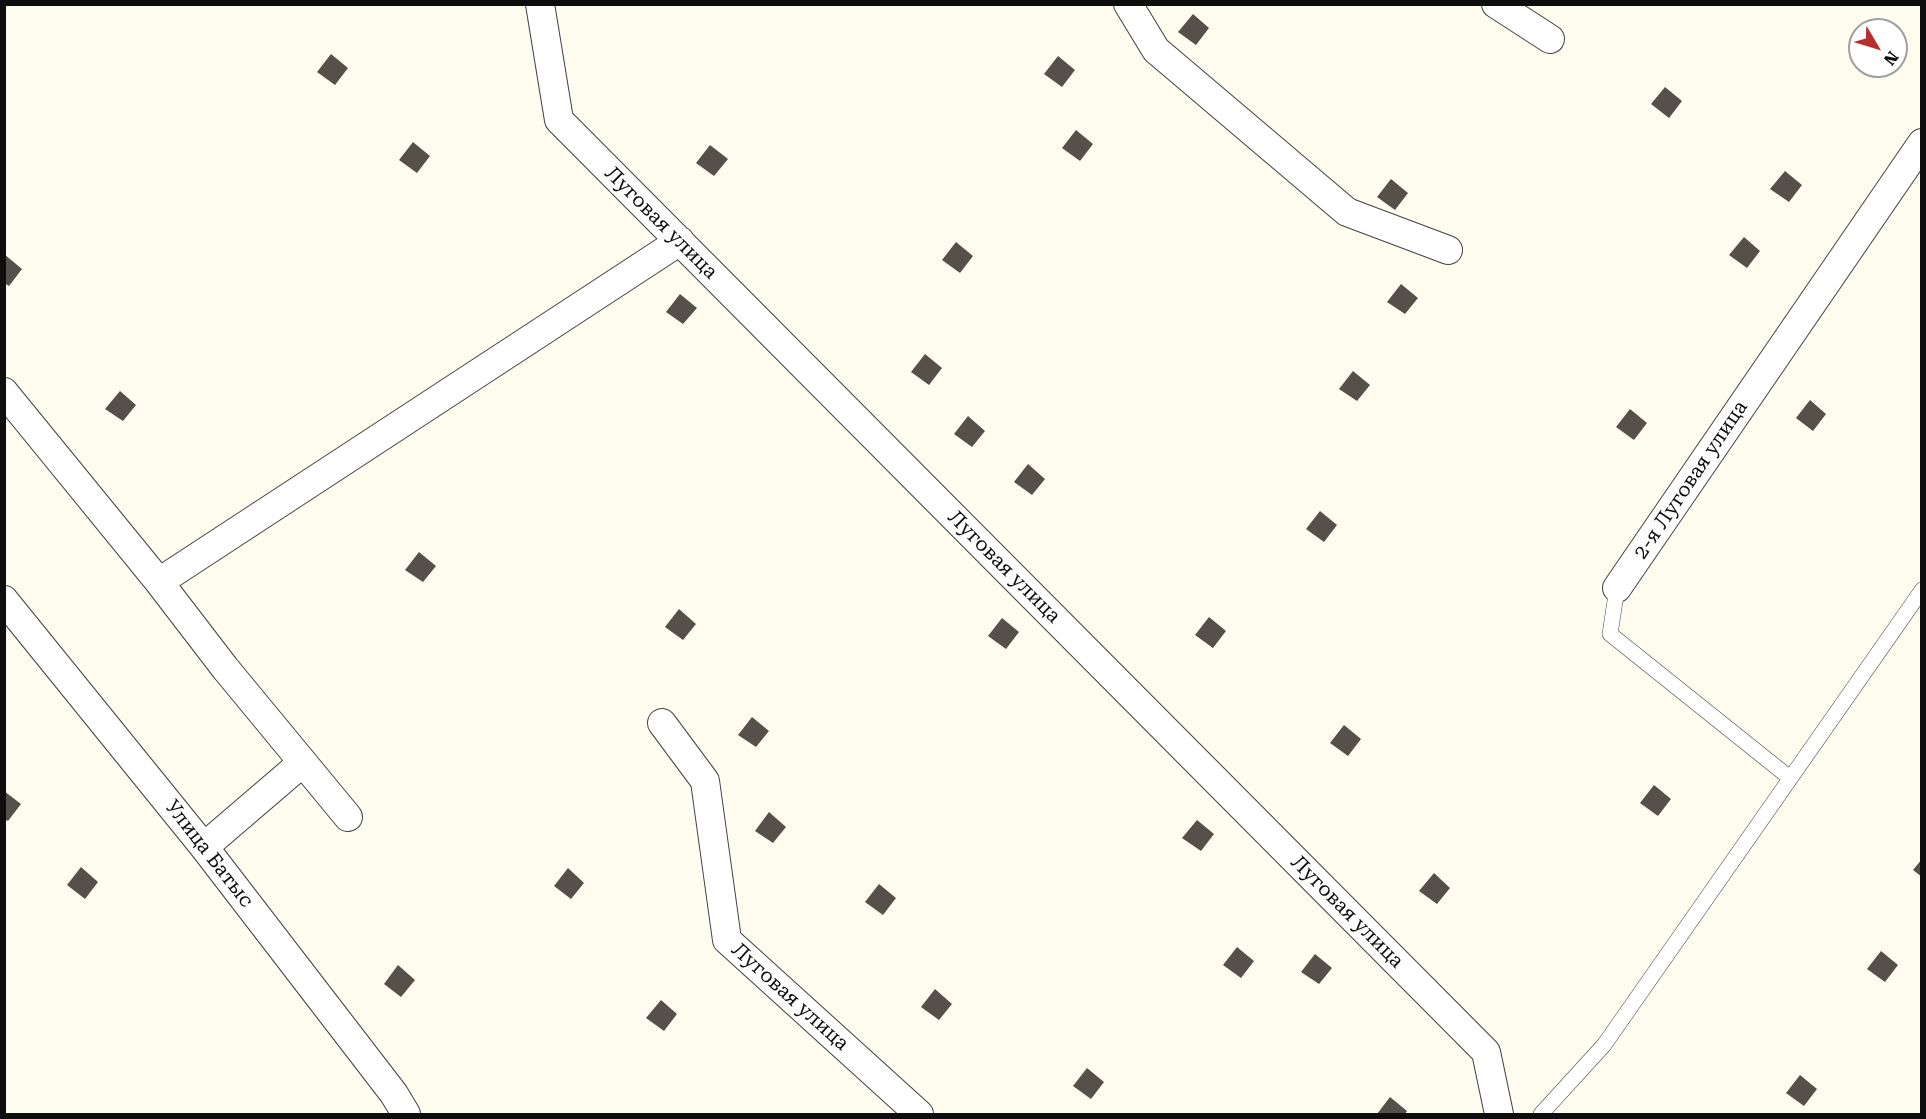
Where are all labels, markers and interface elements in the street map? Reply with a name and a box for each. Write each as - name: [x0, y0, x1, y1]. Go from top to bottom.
- north arrow: [1848, 18, 1908, 78]
- text: N: [1880, 47, 1902, 69]
- street label: Луговая улица: [600, 162, 722, 284]
- street label: 2-я Луговая улица: [1629, 396, 1753, 564]
- street label: Луговая улица: [943, 506, 1065, 628]
- street label: Улица Батыс: [160, 796, 258, 912]
- street label: Луговая улица: [1286, 851, 1408, 973]
- street label: Луговая улица: [726, 938, 854, 1056]

